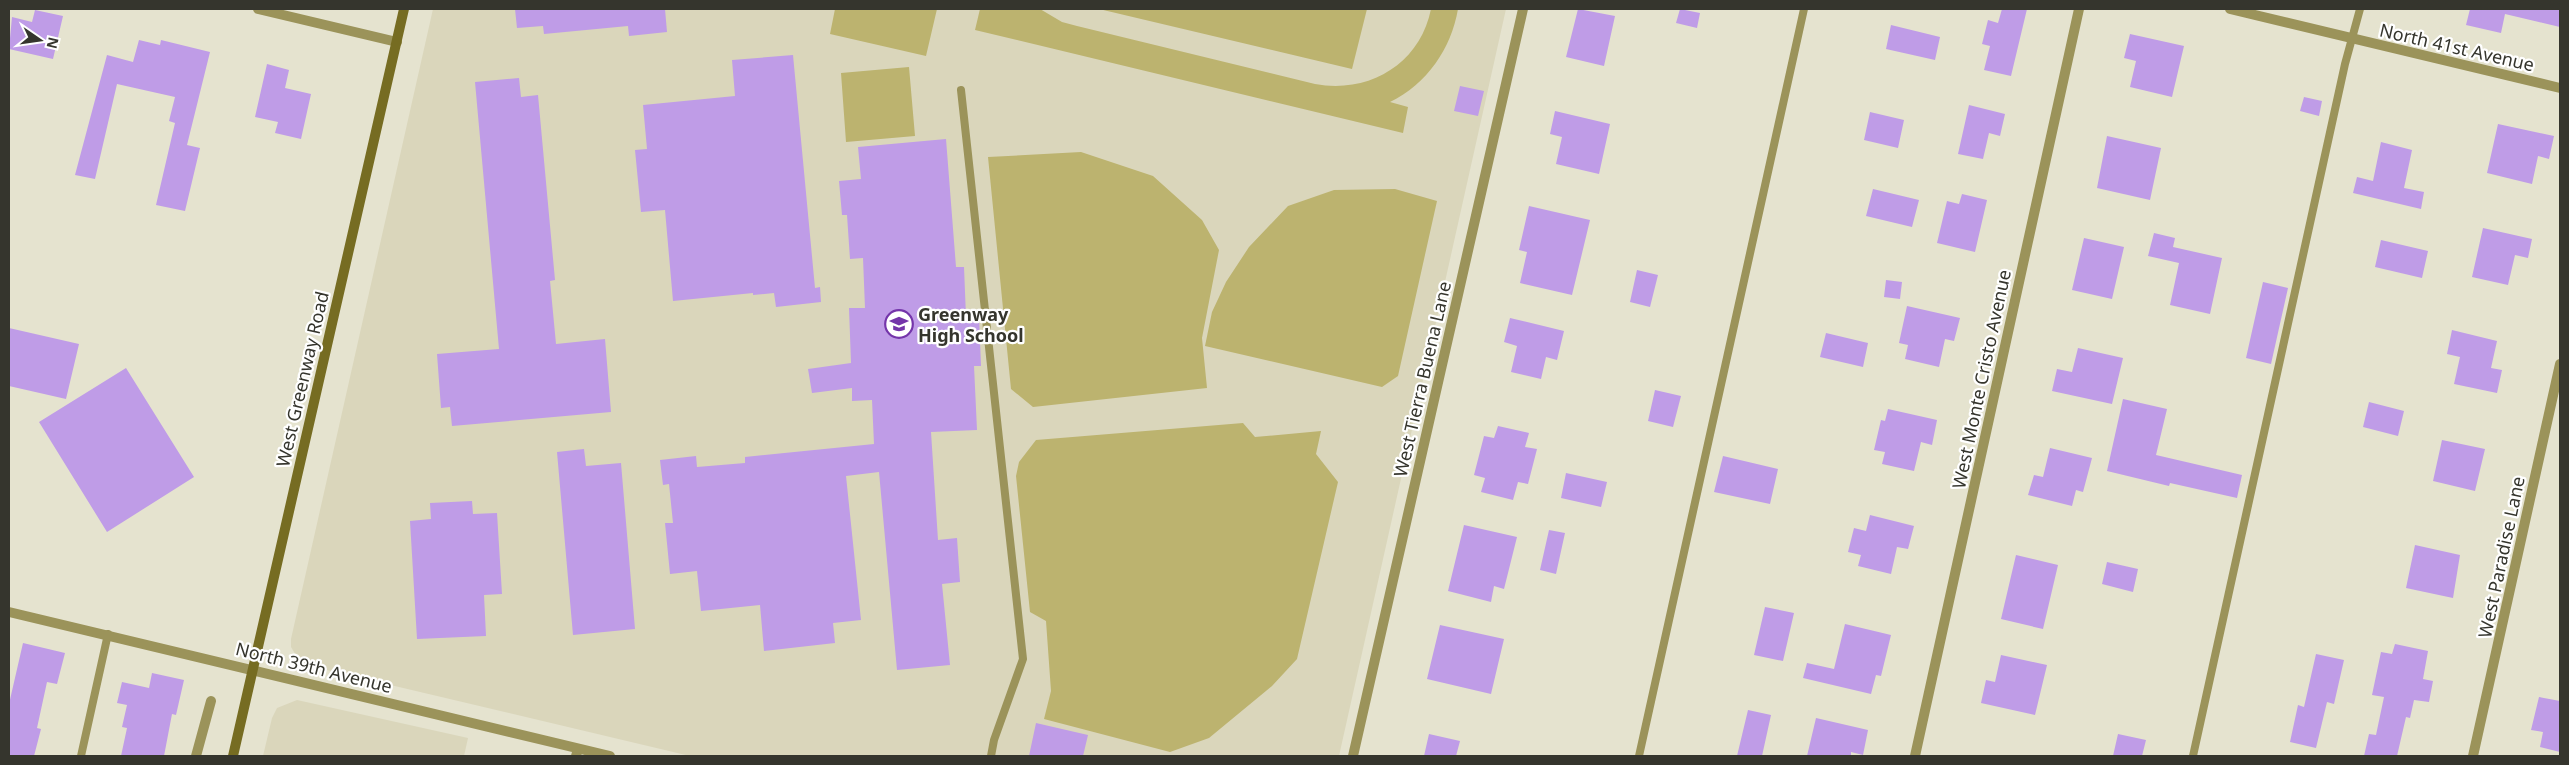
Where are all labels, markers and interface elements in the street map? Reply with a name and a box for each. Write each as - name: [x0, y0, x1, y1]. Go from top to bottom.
- north arrow: [15, 15, 65, 65]
- street label: North 41st Avenue: [2377, 18, 2537, 76]
- text: N: [43, 35, 64, 51]
- street label: West Monte Cristo Avenue: [1946, 267, 2016, 491]
- street label: West Tierra Buena Lane: [1388, 279, 1456, 479]
- street label: West Greenway Road: [270, 289, 334, 469]
- place label: Greenway High School: [918, 302, 1024, 347]
- school or university icon: Greenway High School: [884, 309, 914, 339]
- street label: West Paradise Lane: [2472, 474, 2530, 640]
- street label: North 39th Avenue: [233, 636, 395, 698]

